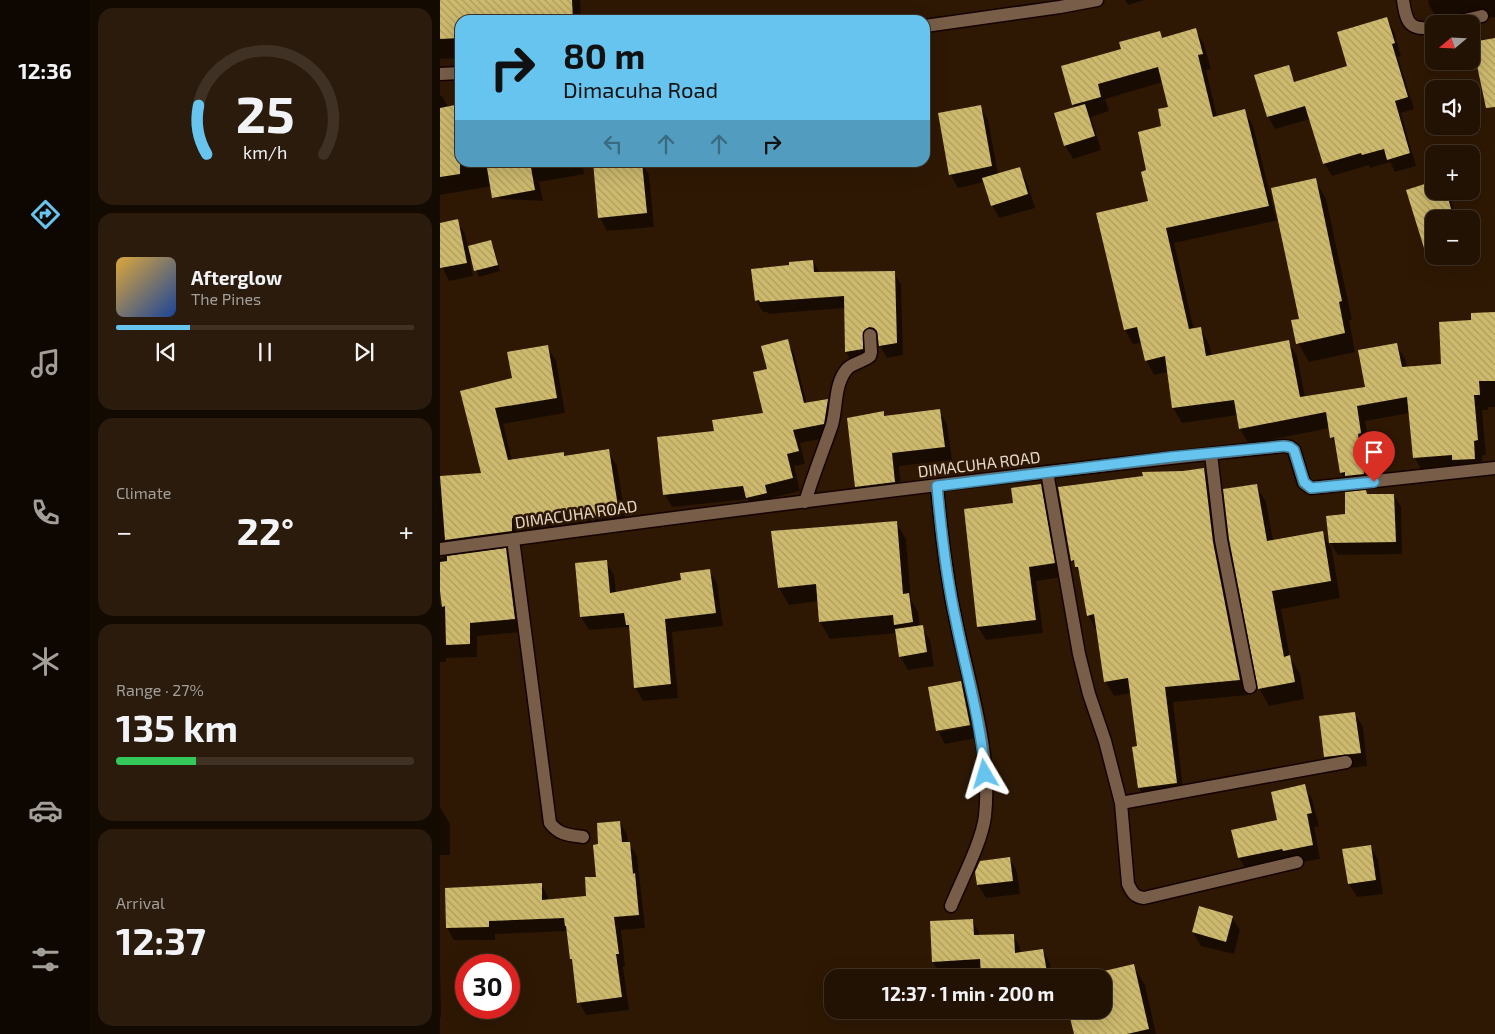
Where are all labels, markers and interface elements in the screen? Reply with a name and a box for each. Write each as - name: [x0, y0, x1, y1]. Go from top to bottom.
- north arrow: [1425, 15, 1480, 70]
- map controls: [1425, 15, 1480, 265]
- text: 80 m: [563, 34, 645, 76]
- icon: right: [480, 35, 545, 100]
- text: 12:36: [18, 57, 72, 83]
- text: Dimacuha Road: [563, 76, 718, 102]
- button: sound: [1425, 80, 1480, 135]
- text: 25: [236, 81, 294, 143]
- icon: left: [599, 130, 627, 158]
- icon: ahead: [652, 130, 680, 158]
- icon: ahead: [705, 130, 733, 158]
- icon: right: [758, 130, 786, 158]
- text: km/h: [243, 141, 287, 163]
- button: +: [1425, 145, 1480, 200]
- icon: directions: [28, 197, 63, 232]
- button: −: [1425, 210, 1480, 265]
- text: Afterglow: [191, 266, 282, 289]
- text: The Pines: [191, 289, 261, 308]
- icon: previous: [152, 338, 180, 366]
- icon: pause: [251, 338, 279, 366]
- icon: next: [350, 338, 378, 366]
- icon: music: [28, 346, 63, 381]
- pin: [1353, 431, 1395, 482]
- icon: arrive: [1360, 438, 1388, 466]
- street label: DIMACUHA ROAD: [917, 447, 1041, 480]
- text: Climate: [116, 483, 171, 502]
- icon: phone: [28, 495, 63, 530]
- street label: DIMACUHA ROAD: [513, 496, 638, 532]
- text: 22°: [237, 507, 294, 553]
- text: −: [116, 514, 132, 548]
- text: +: [399, 514, 414, 548]
- icon: climate: [28, 644, 63, 679]
- text: Range · 27%: [116, 680, 204, 699]
- text: 135 km: [116, 704, 238, 750]
- position arrow: [958, 747, 1010, 799]
- icon: car: [28, 793, 63, 828]
- text: Arrival: [116, 893, 165, 912]
- text: 12:37: [116, 917, 206, 963]
- icon: filters: [28, 942, 63, 977]
- speed limit sign: 30: [455, 954, 520, 1019]
- text: 12:37 · 1 min · 200 m: [882, 982, 1054, 1005]

